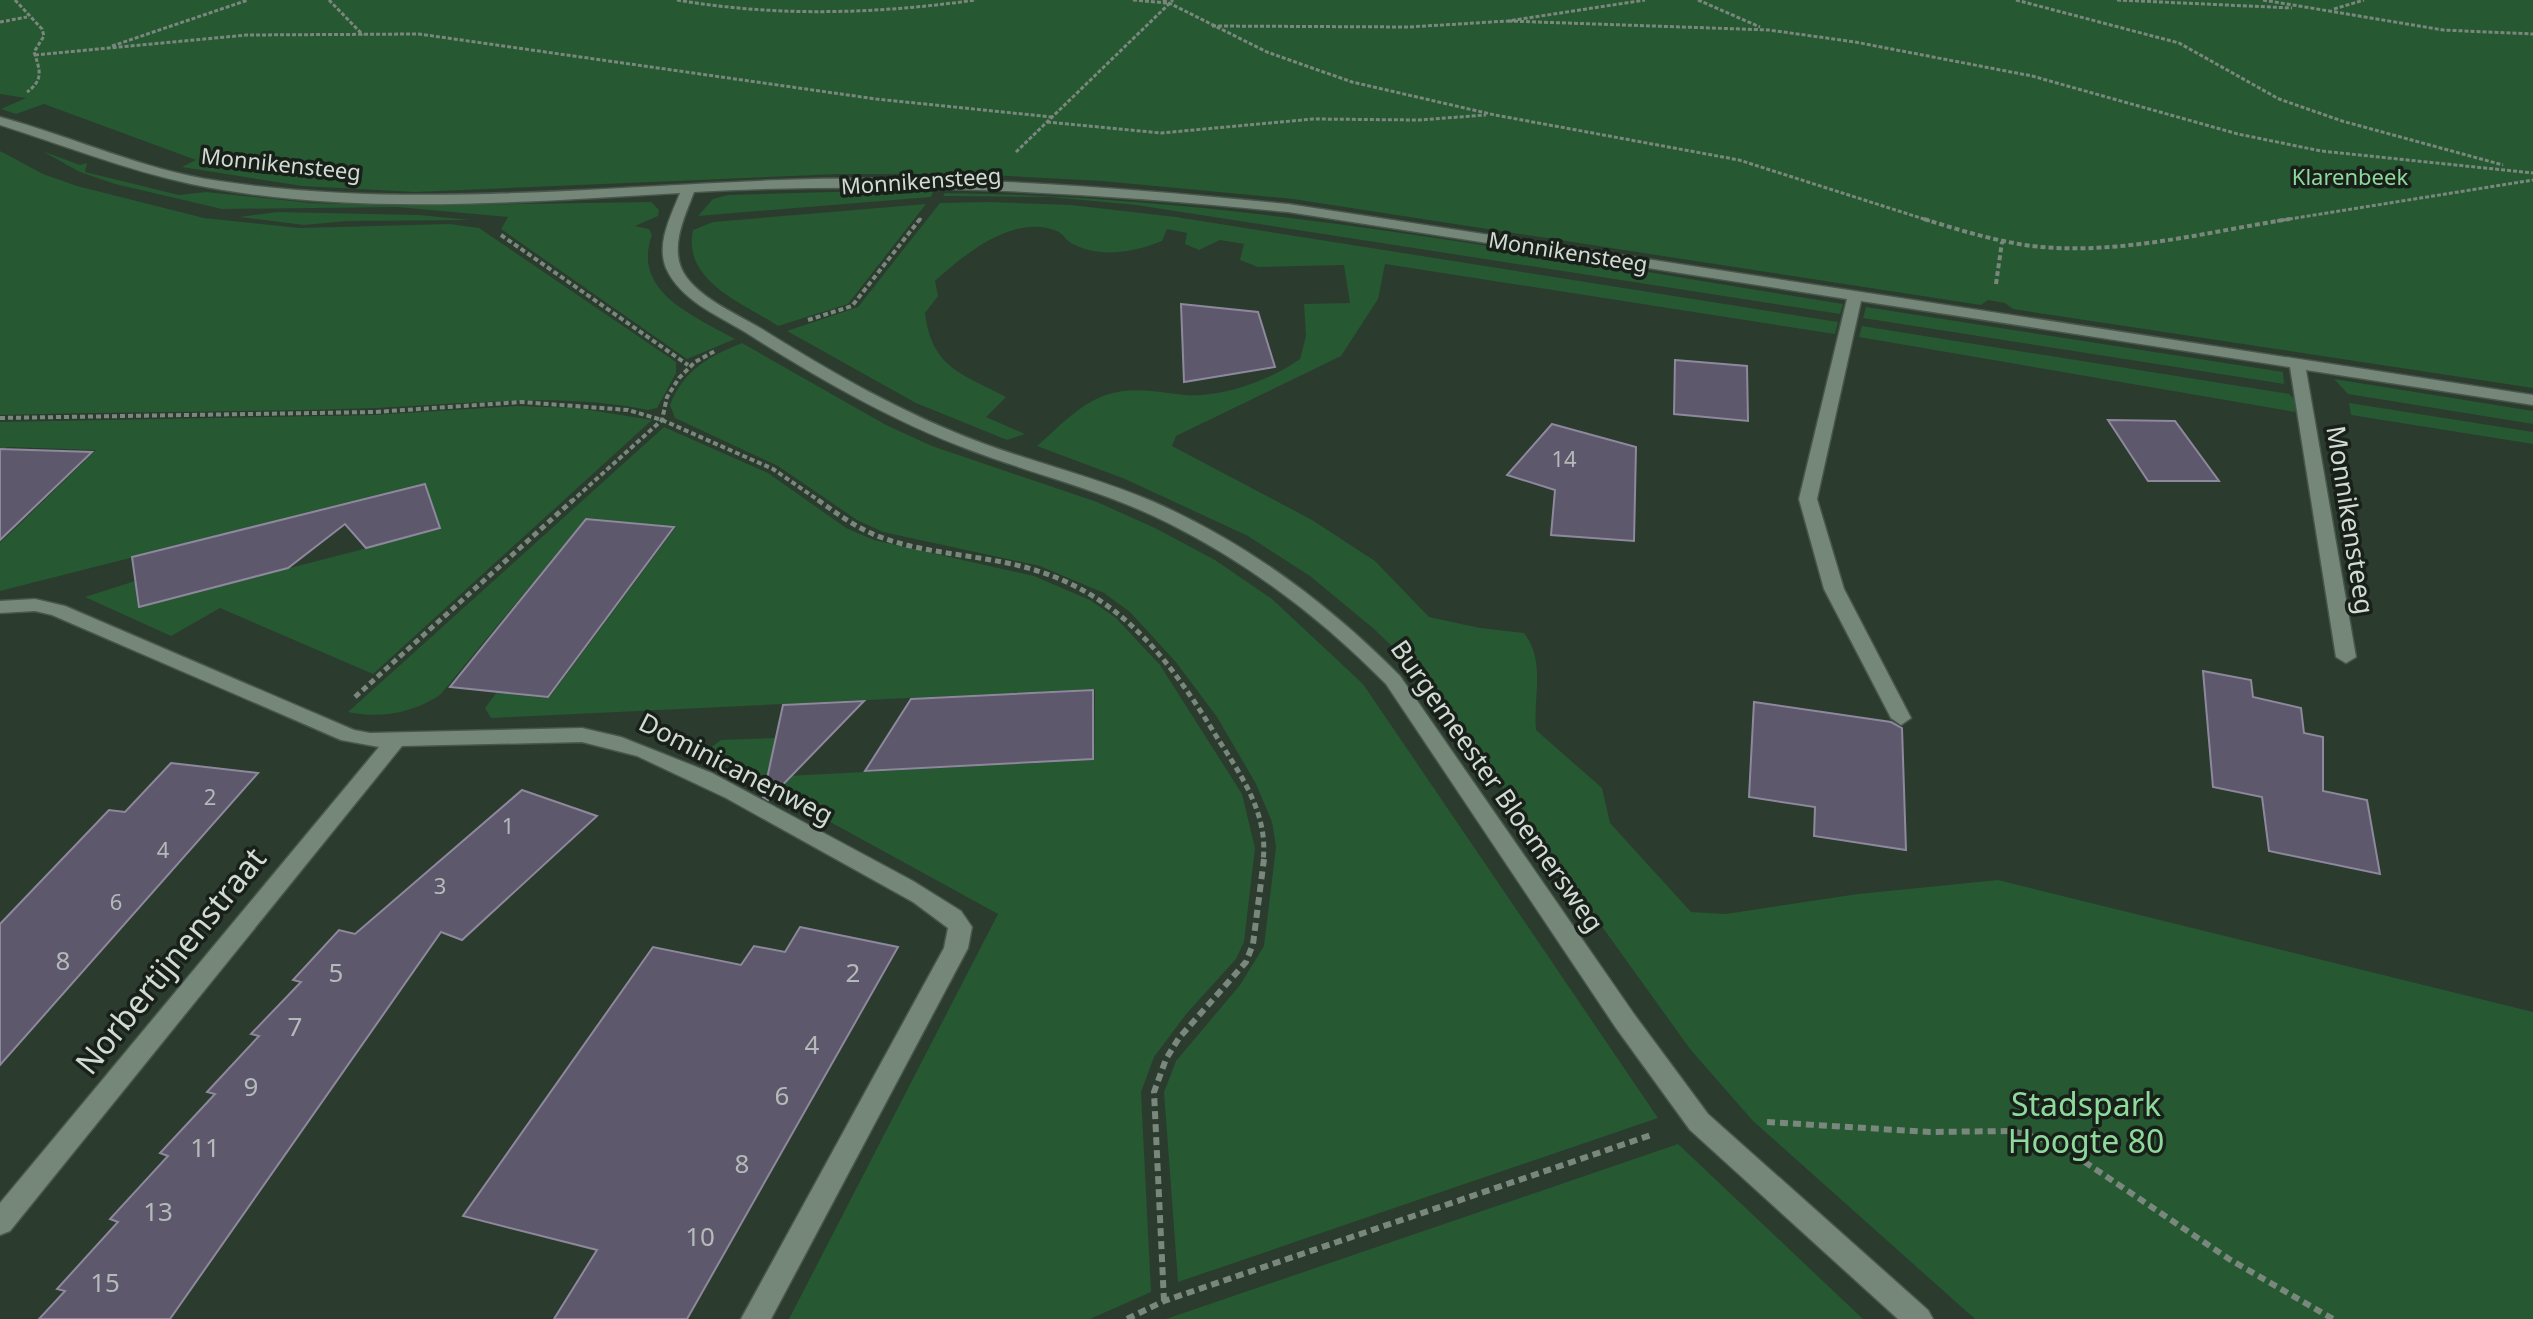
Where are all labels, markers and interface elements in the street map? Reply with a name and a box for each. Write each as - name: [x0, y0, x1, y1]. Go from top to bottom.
- street label: Monnikensteeg: [200, 140, 363, 186]
- street label: Monnikensteeg: [840, 159, 1002, 201]
- park label: Klarenbeek: [2292, 161, 2408, 191]
- street label: Monnikensteeg: [1486, 224, 1650, 278]
- street label: Monnikensteeg: [2318, 423, 2384, 616]
- house number: 14: [1551, 443, 1577, 473]
- street label: Burgemeester Bloemersweg: [1383, 632, 1613, 939]
- street label: Dominicanenweg: [633, 704, 840, 833]
- house number: 2: [204, 781, 216, 811]
- house number: 1: [502, 810, 514, 840]
- house number: 4: [157, 834, 170, 864]
- street label: Norbertijnenstraat: [65, 838, 275, 1083]
- house number: 3: [434, 870, 446, 900]
- house number: 6: [110, 886, 122, 916]
- house number: 8: [56, 942, 70, 978]
- house number: 5: [329, 954, 343, 990]
- house number: 2: [846, 954, 860, 990]
- house number: 7: [288, 1008, 302, 1044]
- house number: 4: [805, 1026, 820, 1062]
- house number: 9: [244, 1068, 258, 1104]
- house number: 6: [775, 1077, 789, 1113]
- park label: Stadspark Hoogte 80: [2008, 1082, 2164, 1162]
- house number: 11: [190, 1129, 220, 1165]
- house number: 8: [735, 1145, 749, 1181]
- house number: 13: [143, 1193, 173, 1229]
- house number: 10: [685, 1218, 715, 1254]
- house number: 15: [90, 1264, 120, 1300]

